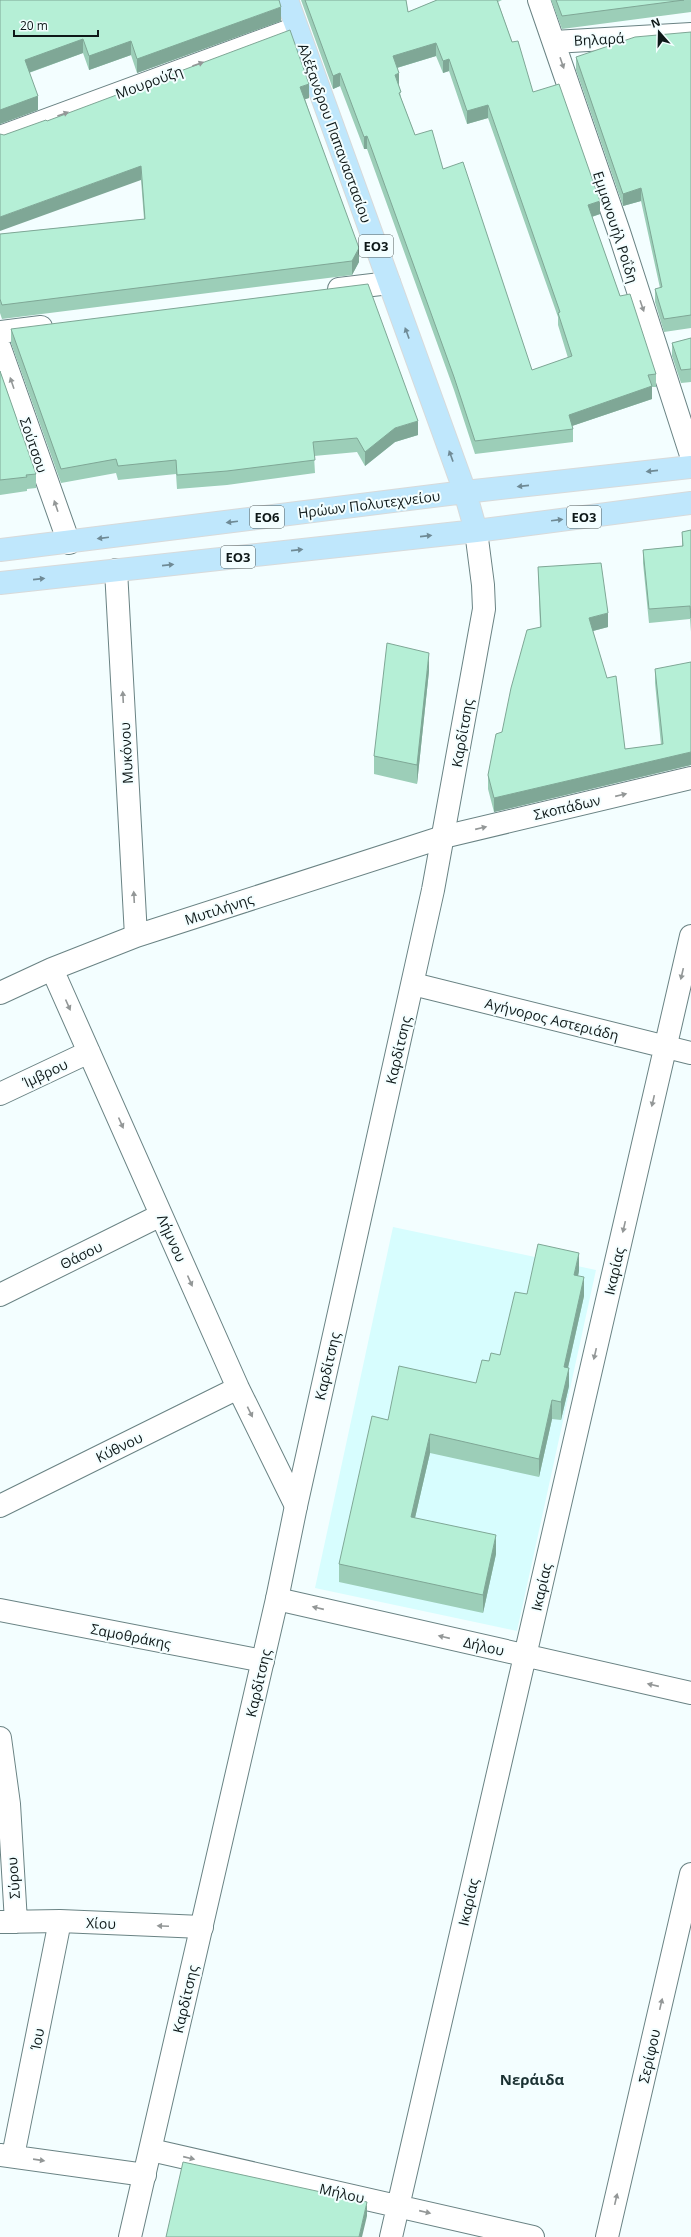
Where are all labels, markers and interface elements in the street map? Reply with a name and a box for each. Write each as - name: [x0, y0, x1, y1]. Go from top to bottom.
- scale bar: [14, 12, 98, 38]
- north arrow: [639, 12, 679, 52]
- text: N: [649, 14, 662, 31]
- text: 20 m: [20, 17, 48, 34]
- street label: Βηλαρά: [573, 28, 625, 50]
- street label: Αλέξανδρου Παπαναστασίου: [294, 41, 376, 225]
- one-way arrow: [559, 58, 565, 70]
- street label: Μουρούζη: [113, 61, 185, 103]
- one-way arrow: [193, 61, 205, 67]
- one-way arrow: [57, 110, 69, 116]
- street label: Εμμανουήλ Ροΐδη: [589, 169, 643, 285]
- road number: ΕΟ3: [359, 235, 393, 257]
- one-way arrow: [640, 301, 646, 313]
- one-way arrow: [404, 327, 410, 339]
- one-way arrow: [9, 377, 15, 389]
- street label: Σούτσου: [16, 415, 52, 475]
- one-way arrow: [448, 449, 454, 461]
- one-way arrow: [646, 468, 658, 475]
- one-way arrow: [517, 482, 529, 489]
- street label: Ηρώων Πολυτεχνείου: [297, 486, 441, 522]
- one-way arrow: [52, 500, 58, 512]
- road number: ΕΟ6: [250, 506, 284, 528]
- road number: ΕΟ3: [567, 506, 601, 528]
- one-way arrow: [551, 517, 563, 523]
- one-way arrow: [225, 519, 238, 525]
- one-way arrow: [420, 533, 432, 539]
- one-way arrow: [96, 535, 109, 541]
- road number: ΕΟ3: [221, 546, 255, 568]
- one-way arrow: [291, 547, 303, 553]
- one-way arrow: [162, 561, 174, 568]
- one-way arrow: [33, 576, 45, 582]
- one-way arrow: [119, 691, 126, 703]
- street label: Καρδίτσης: [447, 697, 477, 769]
- street label: Μυκόνου: [115, 722, 137, 784]
- street label: Σκοπάδων: [532, 790, 602, 824]
- one-way arrow: [615, 791, 628, 797]
- one-way arrow: [475, 824, 487, 830]
- street label: Μυτιλήνης: [182, 889, 256, 929]
- one-way arrow: [130, 891, 137, 903]
- one-way arrow: [679, 968, 685, 980]
- street label: Αγήνορος Αστεριάδη: [483, 993, 621, 1045]
- one-way arrow: [65, 999, 71, 1010]
- street label: Καρδίτσης: [381, 1014, 415, 1086]
- street label: Ίμβρου: [18, 1054, 71, 1092]
- one-way arrow: [650, 1095, 656, 1107]
- one-way arrow: [118, 1118, 124, 1129]
- street label: Λήμνου: [153, 1211, 191, 1265]
- one-way arrow: [620, 1221, 626, 1234]
- street label: Θάσου: [57, 1237, 105, 1273]
- street label: Ικαρίας: [599, 1245, 629, 1297]
- one-way arrow: [188, 1275, 194, 1287]
- street label: Καρδίτσης: [310, 1330, 344, 1402]
- one-way arrow: [591, 1348, 597, 1360]
- one-way arrow: [246, 1406, 253, 1418]
- street label: Κύθνου: [92, 1428, 146, 1466]
- street label: Ικαρίας: [526, 1561, 556, 1613]
- one-way arrow: [311, 1605, 324, 1611]
- street label: Σαμοθράκης: [89, 1619, 173, 1653]
- street label: Δήλου: [462, 1632, 506, 1660]
- one-way arrow: [438, 1634, 450, 1640]
- street label: Καρδίτσης: [241, 1647, 275, 1719]
- one-way arrow: [647, 1681, 659, 1687]
- street label: Σύρου: [2, 1856, 24, 1900]
- street label: Ικαρίας: [453, 1876, 483, 1928]
- street label: Χίου: [86, 1913, 116, 1933]
- one-way arrow: [157, 1922, 169, 1929]
- street label: Καρδίτσης: [168, 1963, 202, 2035]
- one-way arrow: [658, 1998, 664, 2010]
- street label: Ίου: [25, 2026, 48, 2053]
- street label: Σερίφου: [634, 2027, 664, 2085]
- district label: Νεράιδα: [500, 2069, 565, 2089]
- one-way arrow: [183, 2156, 195, 2162]
- one-way arrow: [33, 2157, 45, 2163]
- street label: Μήλου: [318, 2179, 366, 2207]
- one-way arrow: [613, 2193, 619, 2205]
- one-way arrow: [418, 2210, 431, 2216]

